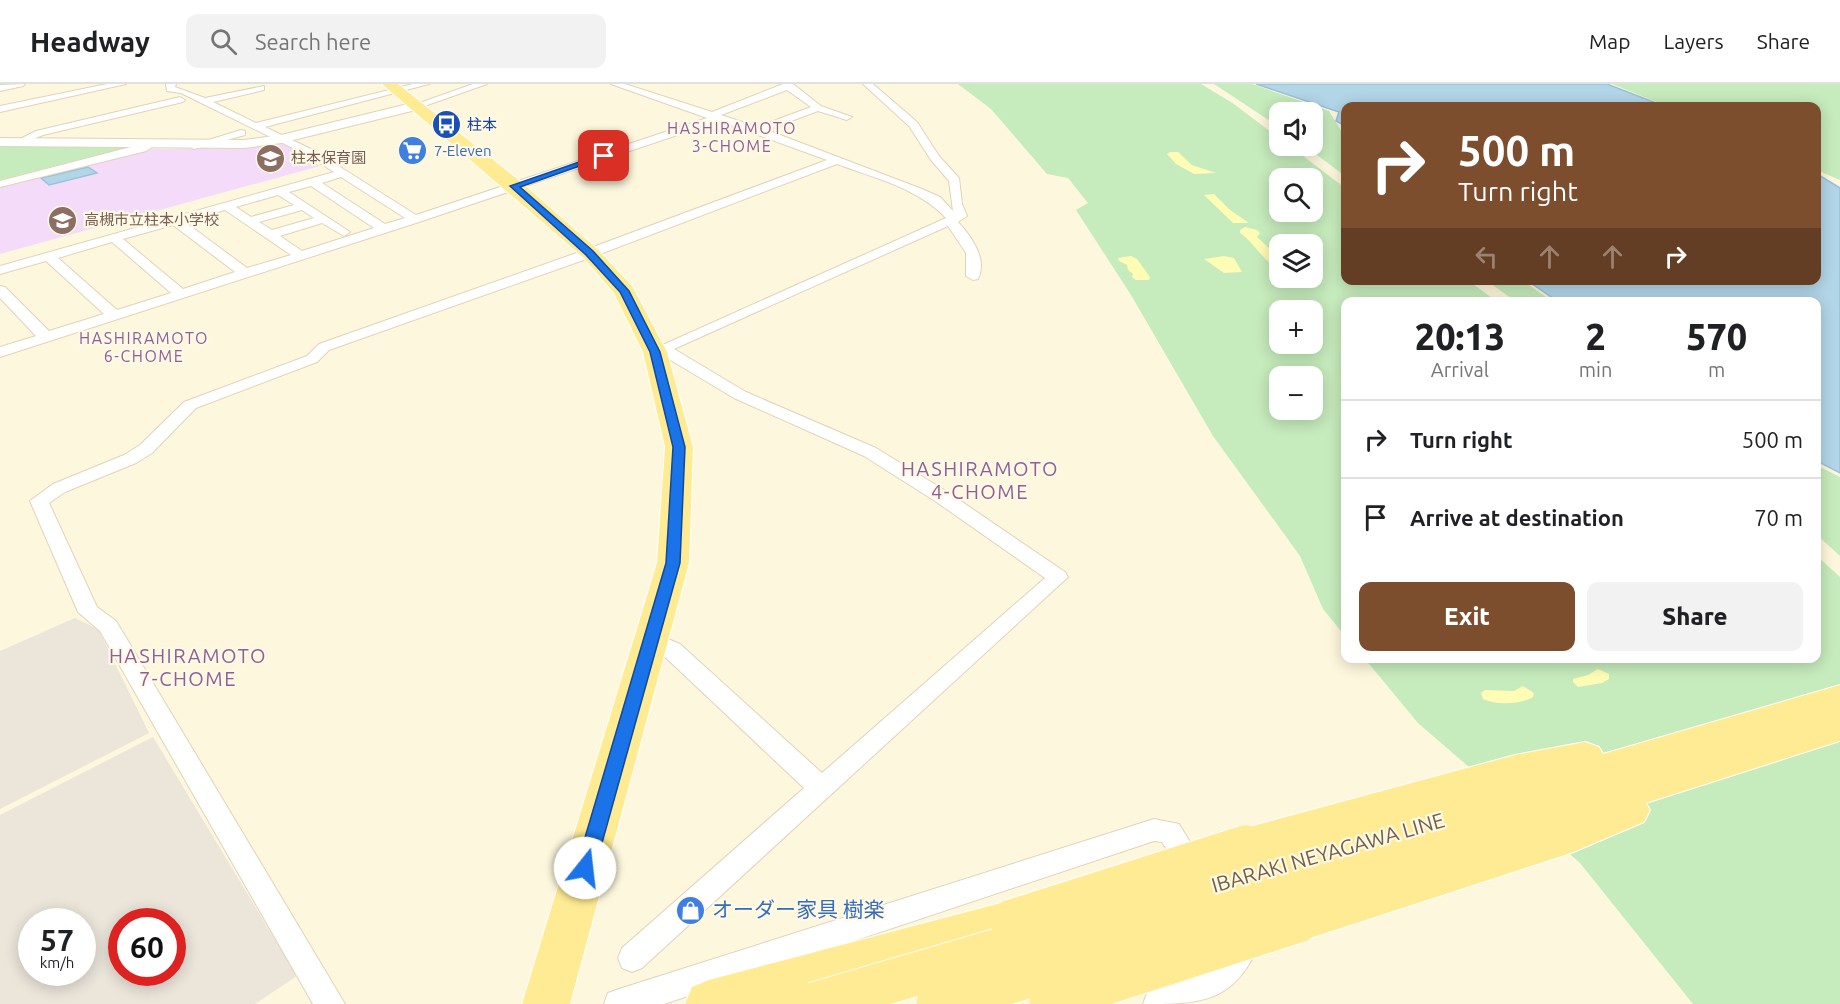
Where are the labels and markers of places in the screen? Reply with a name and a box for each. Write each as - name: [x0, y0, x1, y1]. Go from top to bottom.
- bus stop icon: 柱本: [430, 109, 462, 141]
- place label: 柱本: [467, 116, 497, 133]
- pin: [578, 130, 629, 181]
- supermarket icon: 7-Eleven: [397, 135, 429, 167]
- school or university icon: 柱本保育園: [254, 142, 286, 174]
- place label: 7-Eleven: [434, 142, 492, 159]
- place label: 柱本保育園: [291, 149, 366, 166]
- school or university icon: 高槻市立柱本小学校: [47, 204, 79, 236]
- place label: 高槻市立柱本小学校: [84, 211, 219, 228]
- shop icon: オーダー家具 樹楽: [675, 894, 707, 926]
- place label: オーダー家具 樹楽: [712, 897, 885, 921]

